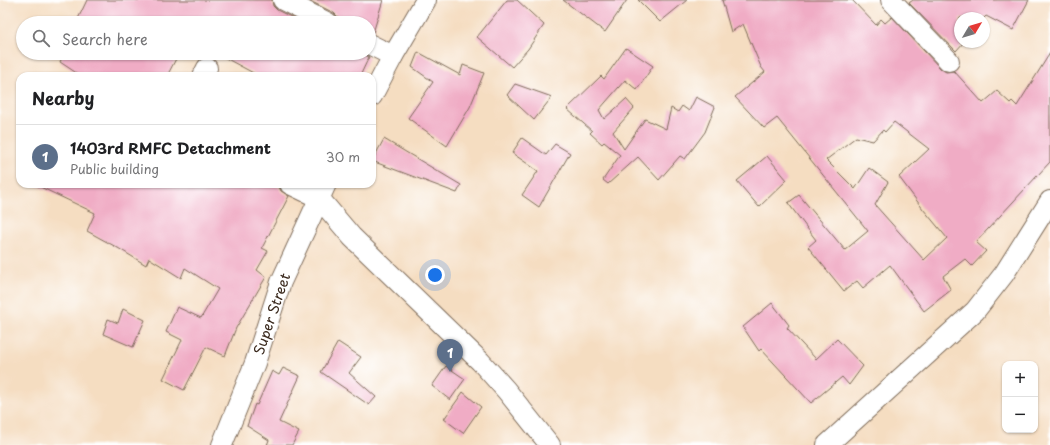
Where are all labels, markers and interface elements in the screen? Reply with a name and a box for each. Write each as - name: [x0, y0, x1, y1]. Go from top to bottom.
- north arrow: [954, 12, 990, 48]
- search box: [16, 16, 376, 60]
- icon: search: [30, 27, 52, 49]
- text: Search here: [62, 27, 148, 50]
- text: Nearby: [32, 85, 94, 111]
- text: 1403rd RMFC Detachment: [70, 136, 271, 159]
- text: 1: [42, 147, 48, 166]
- text: 30 m: [326, 147, 360, 166]
- text: Public building: [70, 159, 159, 178]
- your location: [425, 265, 445, 285]
- street label: Super Street: [248, 270, 295, 357]
- pin: 1: [437, 339, 463, 372]
- map controls: [1002, 361, 1038, 433]
- button: +: [1002, 361, 1038, 397]
- button: −: [1002, 397, 1038, 433]

